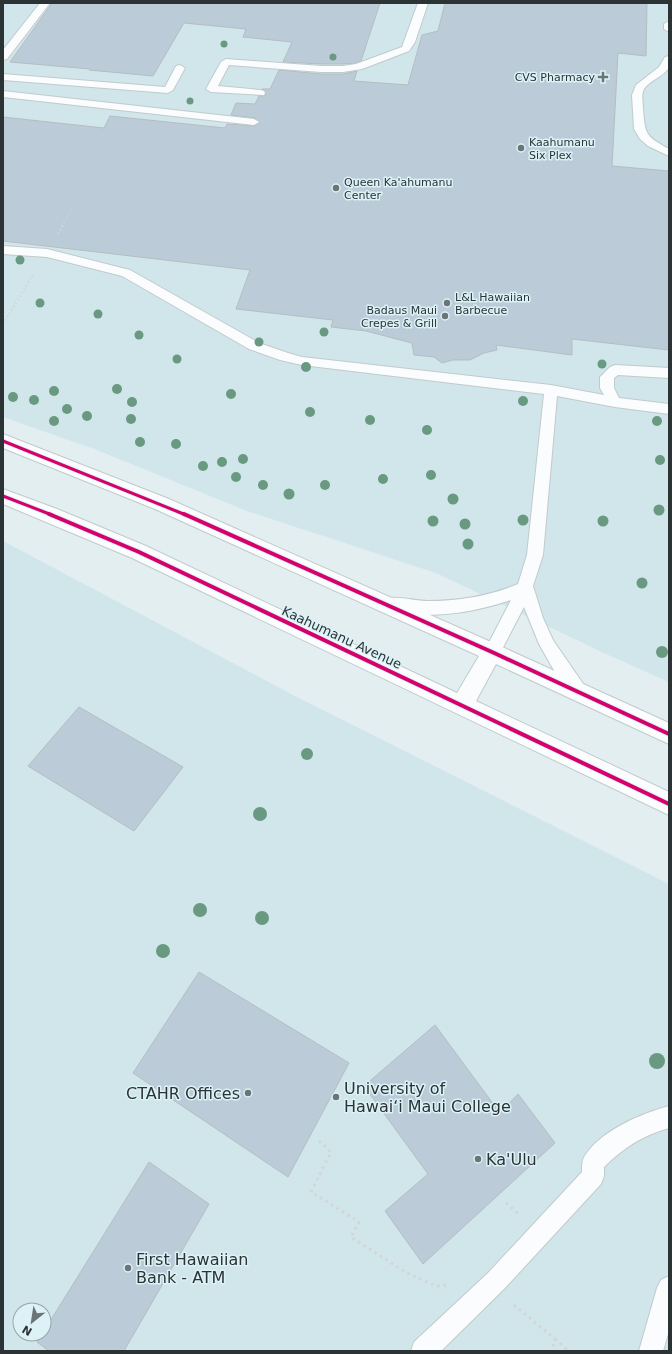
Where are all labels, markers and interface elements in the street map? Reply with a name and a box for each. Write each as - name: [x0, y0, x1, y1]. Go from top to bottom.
- place label: CVS Pharmacy: [515, 71, 595, 84]
- marker: CVS Pharmacy: [598, 72, 608, 82]
- place label: Kaahumanu Six Plex: [529, 136, 595, 162]
- marker: Kaahumanu Six Plex: [516, 143, 526, 153]
- place label: Queen Ka'ahumanu Center: [344, 176, 453, 202]
- marker: Queen Ka'ahumanu Center: [331, 183, 341, 193]
- place label: L&L Hawaiian Barbecue: [455, 291, 530, 317]
- marker: L&L Hawaiian Barbecue: [442, 298, 452, 308]
- place label: Badaus Maui Crepes & Grill: [361, 304, 437, 330]
- marker: Badaus Maui Crepes & Grill: [440, 311, 450, 321]
- street label: Kaahumanu Avenue: [280, 603, 404, 672]
- place label: University of Hawai‘i Maui College: [344, 1079, 511, 1116]
- place label: CTAHR Offices: [126, 1084, 240, 1103]
- marker: CTAHR Offices: [243, 1088, 253, 1098]
- marker: University of Hawai‘i Maui College: [331, 1092, 341, 1102]
- place label: Ka'Ulu: [486, 1150, 537, 1169]
- marker: Ka'Ulu: [473, 1154, 483, 1164]
- place label: First Hawaiian Bank - ATM: [136, 1250, 248, 1287]
- marker: First Hawaiian Bank - ATM: [123, 1263, 133, 1273]
- north arrow: [12, 1302, 52, 1342]
- text: N: [20, 1322, 34, 1338]

